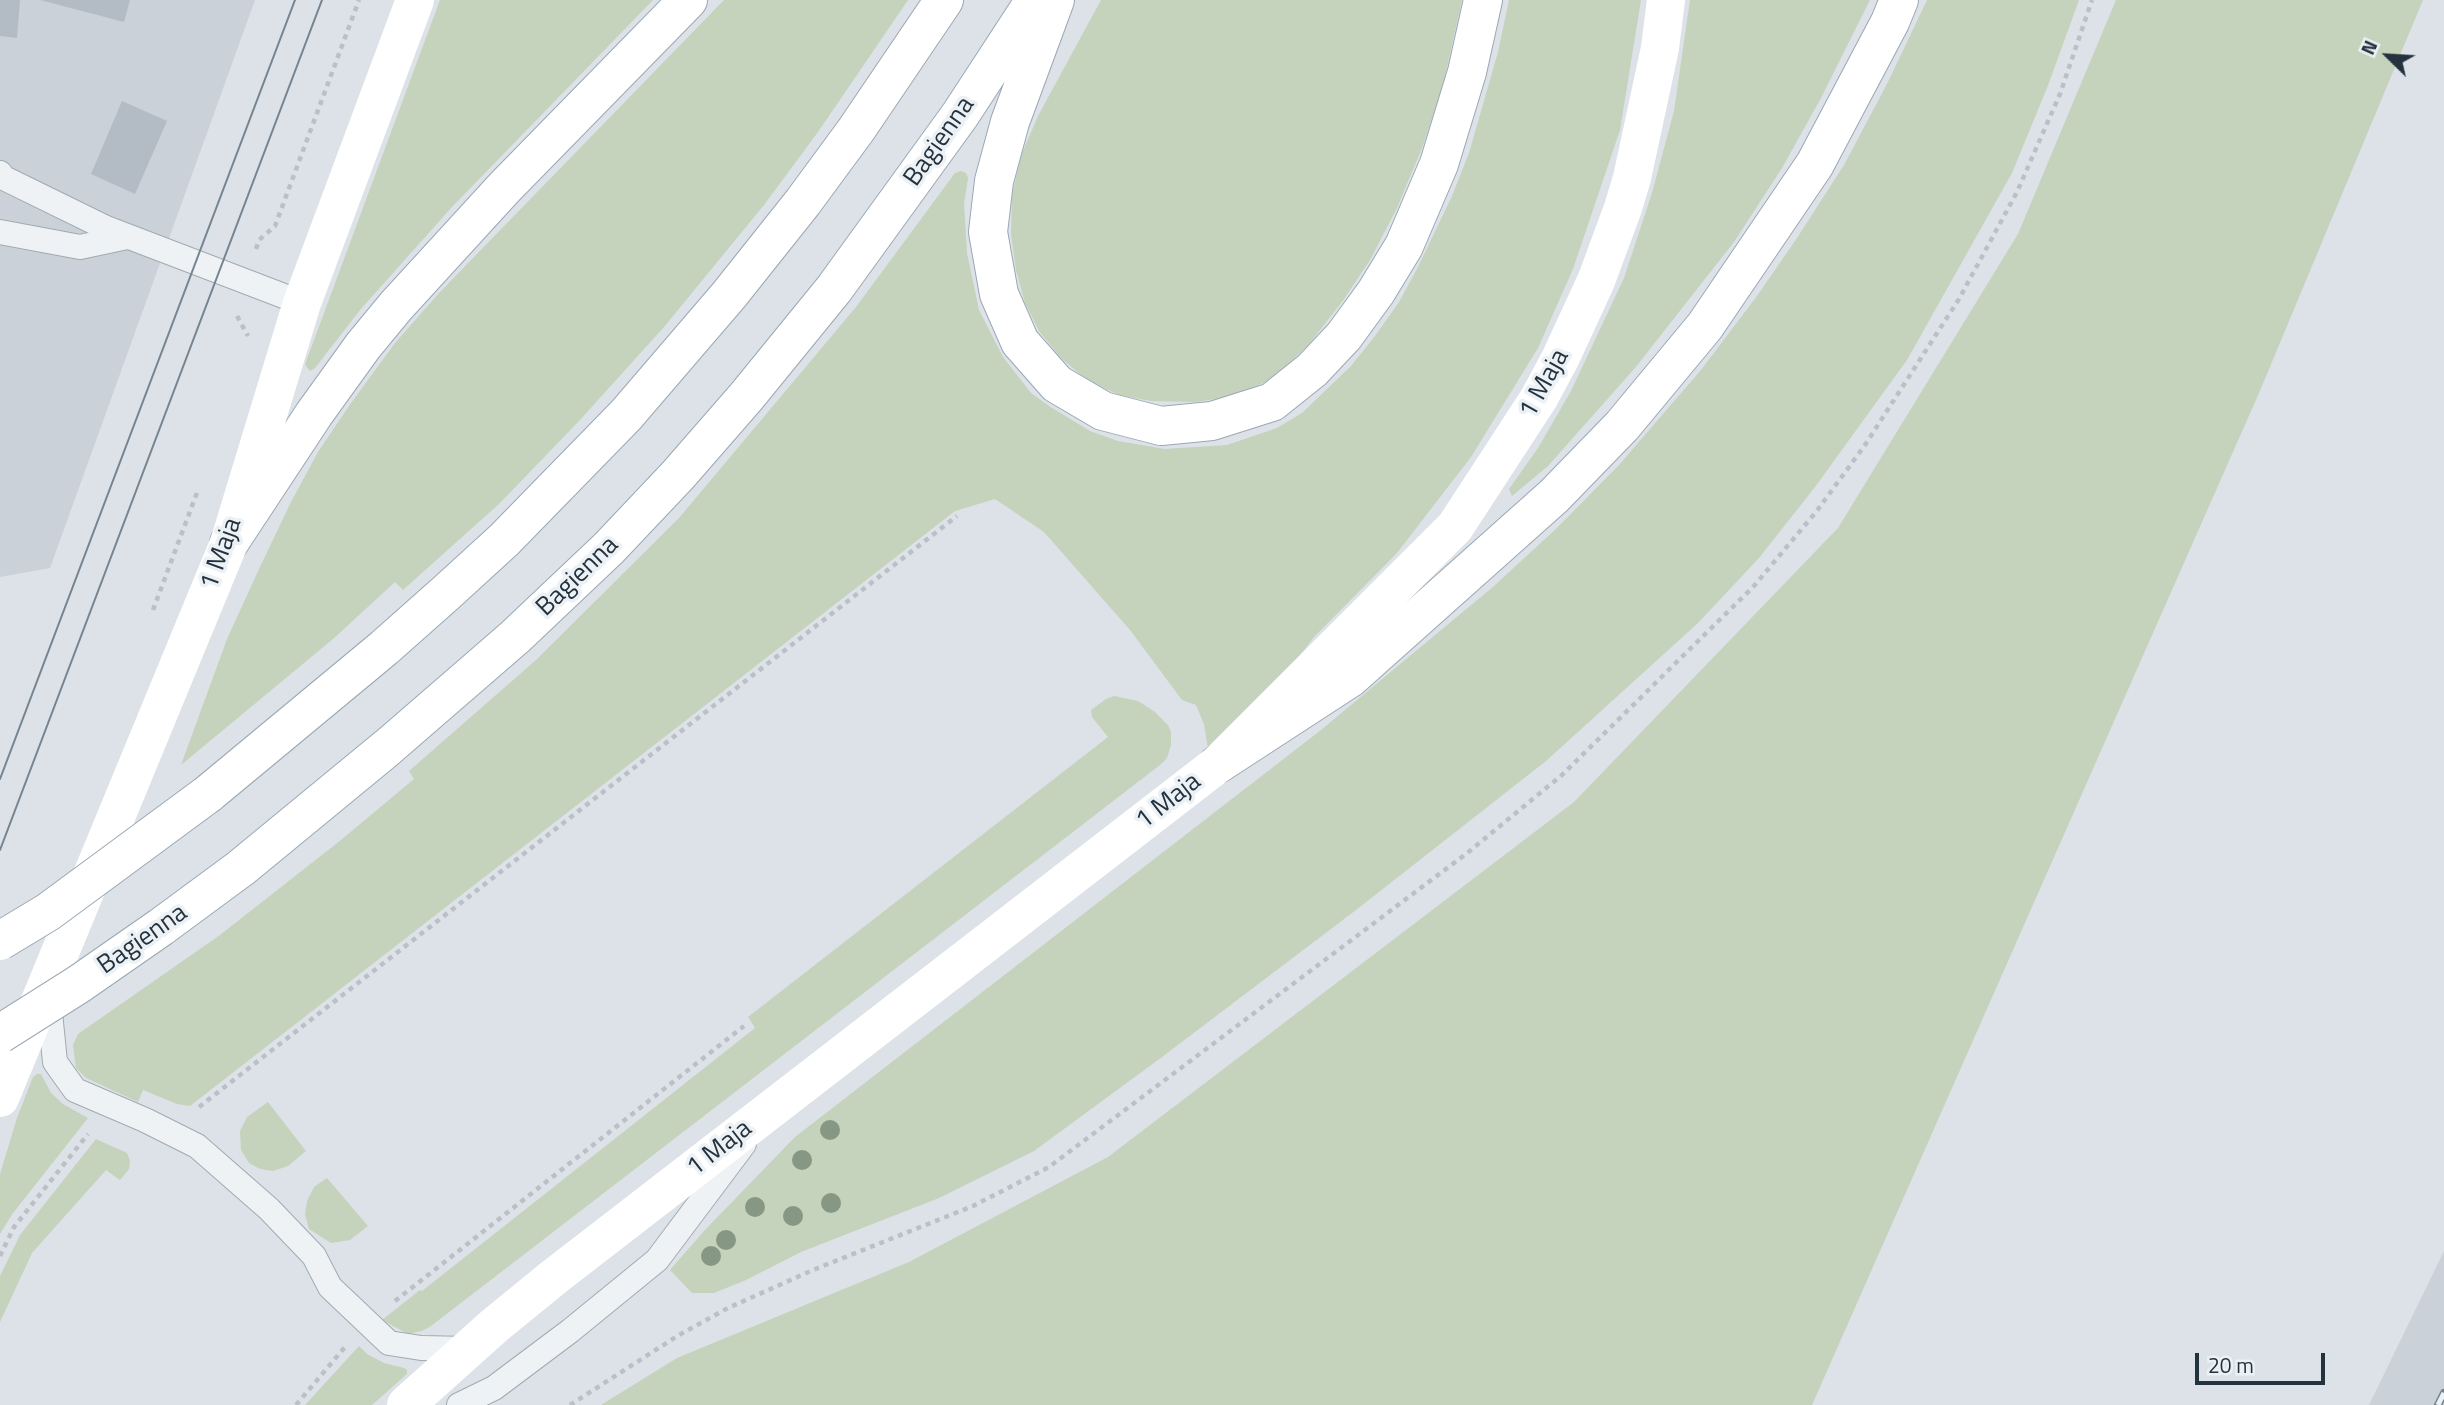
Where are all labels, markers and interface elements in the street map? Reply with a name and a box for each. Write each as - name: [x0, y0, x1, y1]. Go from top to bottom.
- north arrow: [2353, 21, 2423, 91]
- text: N: [2352, 35, 2384, 59]
- street label: Bagienna: [898, 91, 982, 193]
- street label: 1 Maja: [1513, 344, 1577, 424]
- street label: 1 Maja: [195, 514, 249, 594]
- street label: Bagienna: [530, 530, 626, 624]
- street label: 1 Maja: [1130, 767, 1208, 837]
- street label: Bagienna: [92, 898, 194, 982]
- street label: 1 Maja: [681, 1114, 759, 1184]
- scale bar: [2199, 1338, 2328, 1382]
- text: 20 m: [2208, 1349, 2254, 1381]

